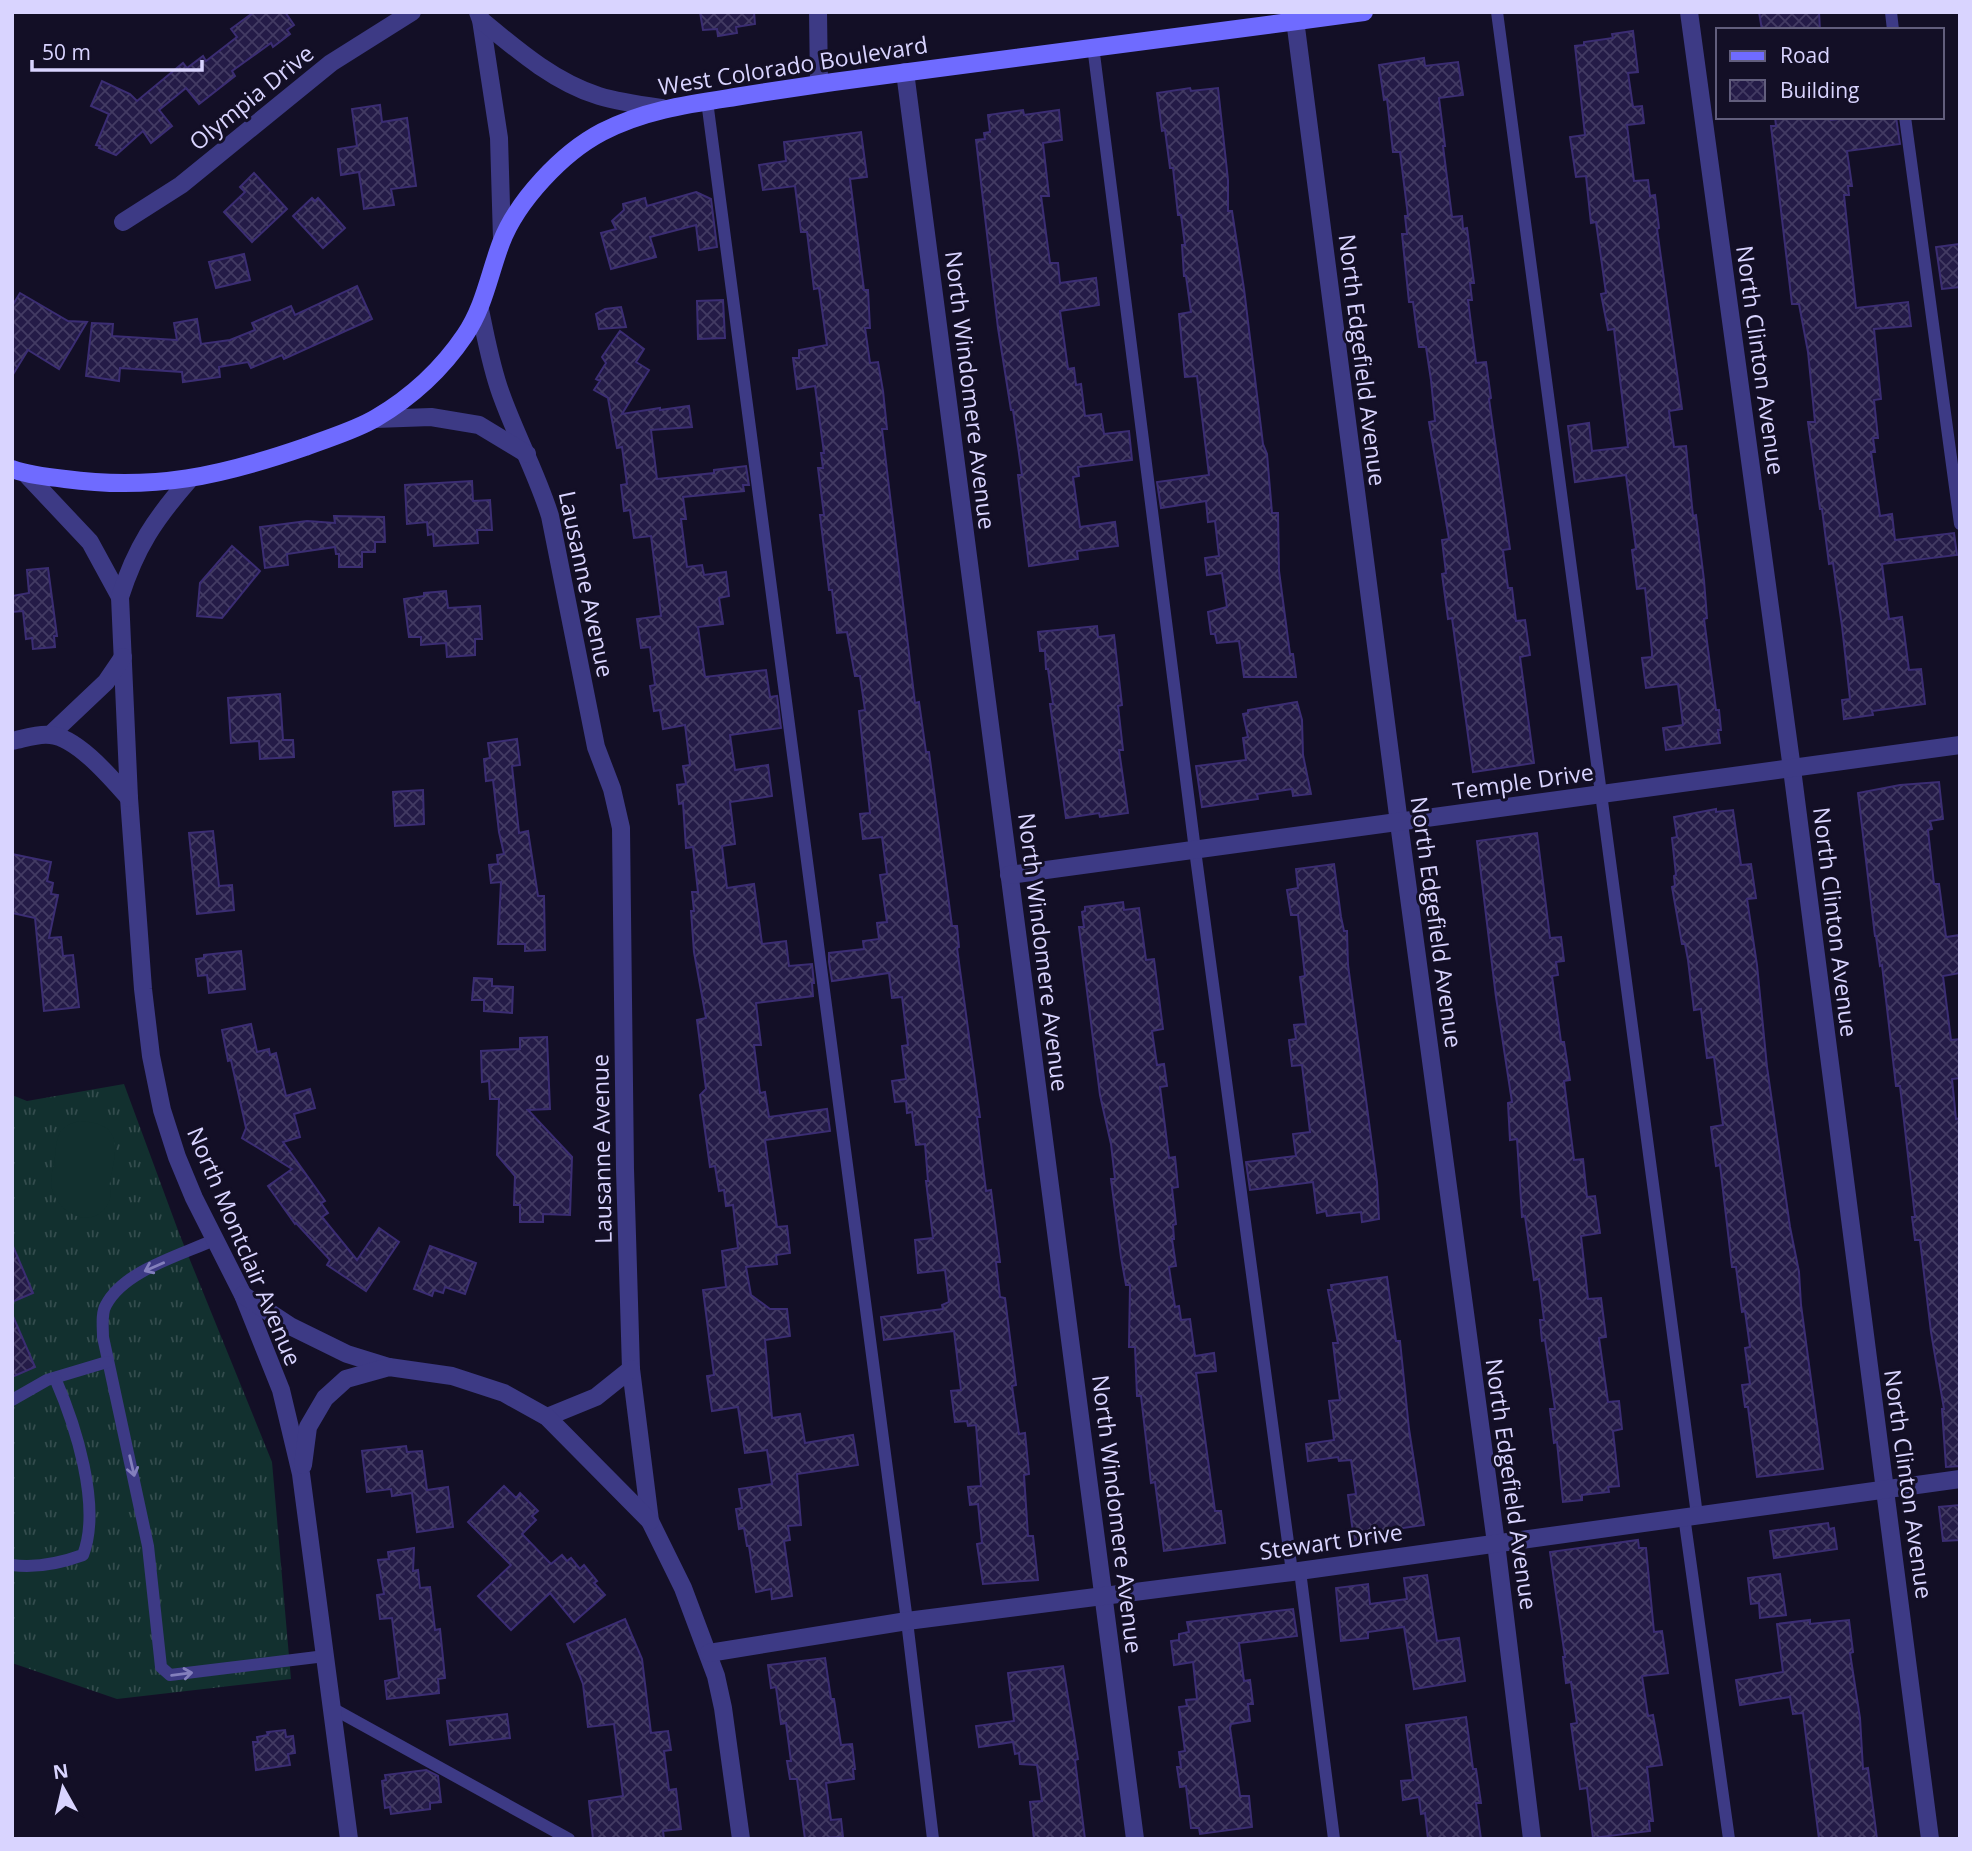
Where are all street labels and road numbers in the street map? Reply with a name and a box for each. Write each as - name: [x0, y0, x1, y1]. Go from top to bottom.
- street label: West Colorado Boulevard: [656, 28, 930, 102]
- street label: Olympia Drive: [182, 37, 320, 157]
- street label: North Edgefield Avenue: [1332, 232, 1394, 488]
- street label: North Clinton Avenue: [1729, 243, 1793, 477]
- street label: North Windomere Avenue: [938, 249, 1004, 531]
- street label: Lausanne Avenue: [552, 488, 622, 680]
- street label: Temple Drive: [1450, 755, 1596, 807]
- street label: North Edgefield Avenue: [1404, 794, 1470, 1050]
- street label: North Clinton Avenue: [1806, 805, 1866, 1039]
- street label: North Windomere Avenue: [1011, 811, 1077, 1093]
- street label: Lausanne Avenue: [583, 1054, 619, 1244]
- street label: North Montclair Avenue: [180, 1122, 310, 1370]
- street label: North Edgefield Avenue: [1479, 1356, 1545, 1612]
- street label: North Clinton Avenue: [1877, 1367, 1941, 1601]
- street label: North Windomere Avenue: [1085, 1373, 1151, 1655]
- street label: Stewart Drive: [1257, 1515, 1405, 1567]

